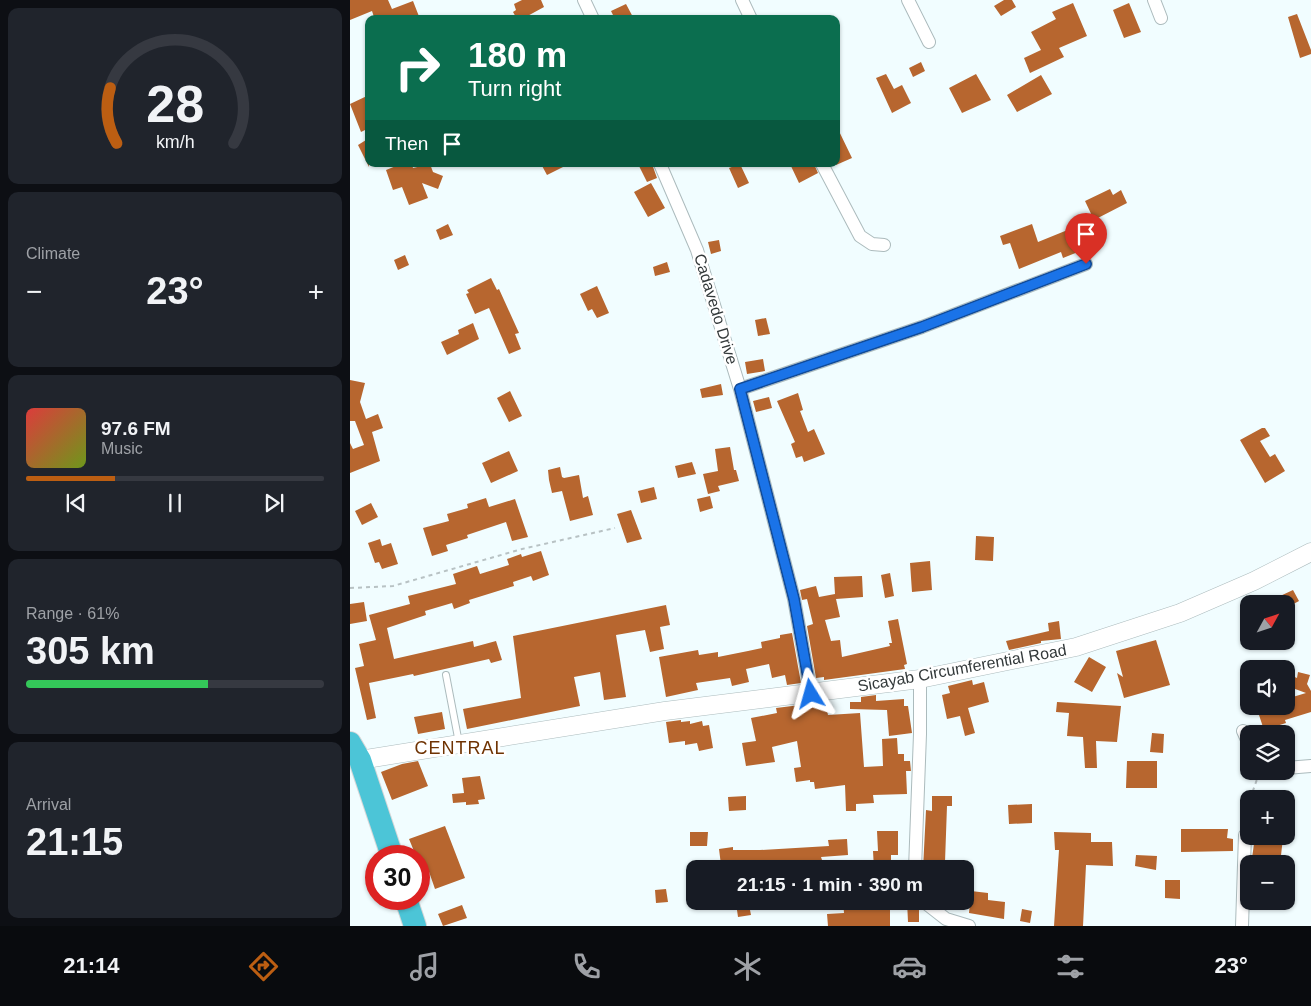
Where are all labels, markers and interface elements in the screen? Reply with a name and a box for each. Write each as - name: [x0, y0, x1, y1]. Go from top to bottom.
- icon: right: [385, 35, 450, 100]
- text: 180 m: [468, 35, 567, 74]
- text: 28: [146, 75, 204, 133]
- text: Turn right: [468, 76, 561, 101]
- icon: arrive: [438, 130, 466, 158]
- text: km/h: [156, 132, 194, 152]
- text: Then: [385, 133, 428, 154]
- pin: [1065, 213, 1107, 264]
- icon: arrive: [1072, 220, 1100, 248]
- text: Climate: [26, 245, 80, 262]
- street label: Cadavedo Drive: [691, 252, 741, 366]
- text: 23°: [146, 270, 204, 312]
- text: −: [26, 276, 42, 307]
- text: +: [308, 276, 324, 307]
- text: 97.6 FM: [101, 418, 171, 439]
- text: Music: [101, 440, 143, 457]
- icon: previous: [62, 489, 90, 517]
- icon: pause: [161, 489, 189, 517]
- icon: next: [260, 489, 288, 517]
- north arrow: [1240, 595, 1295, 650]
- map controls: [1240, 595, 1295, 910]
- text: Range · 61%: [26, 605, 119, 622]
- text: 305 km: [26, 630, 155, 672]
- street label: Sicayab Circumferential Road: [856, 641, 1068, 695]
- button: sound: [1240, 660, 1295, 715]
- position arrow: [784, 667, 836, 719]
- button: layers: [1240, 725, 1295, 780]
- district label: CENTRAL: [414, 738, 506, 758]
- button: +: [1240, 790, 1295, 845]
- text: Arrival: [26, 796, 71, 813]
- text: 21:15: [26, 821, 123, 863]
- speed limit sign: 30: [365, 845, 430, 910]
- button: −: [1240, 855, 1295, 910]
- text: 21:15 · 1 min · 390 m: [737, 874, 923, 895]
- icon: directions: [246, 949, 281, 984]
- icon: music: [407, 949, 442, 984]
- icon: phone: [569, 949, 604, 984]
- icon: climate: [730, 949, 765, 984]
- icon: car: [892, 949, 927, 984]
- icon: filters: [1053, 949, 1088, 984]
- text: 21:14: [63, 953, 119, 978]
- text: 23°: [1214, 953, 1248, 978]

